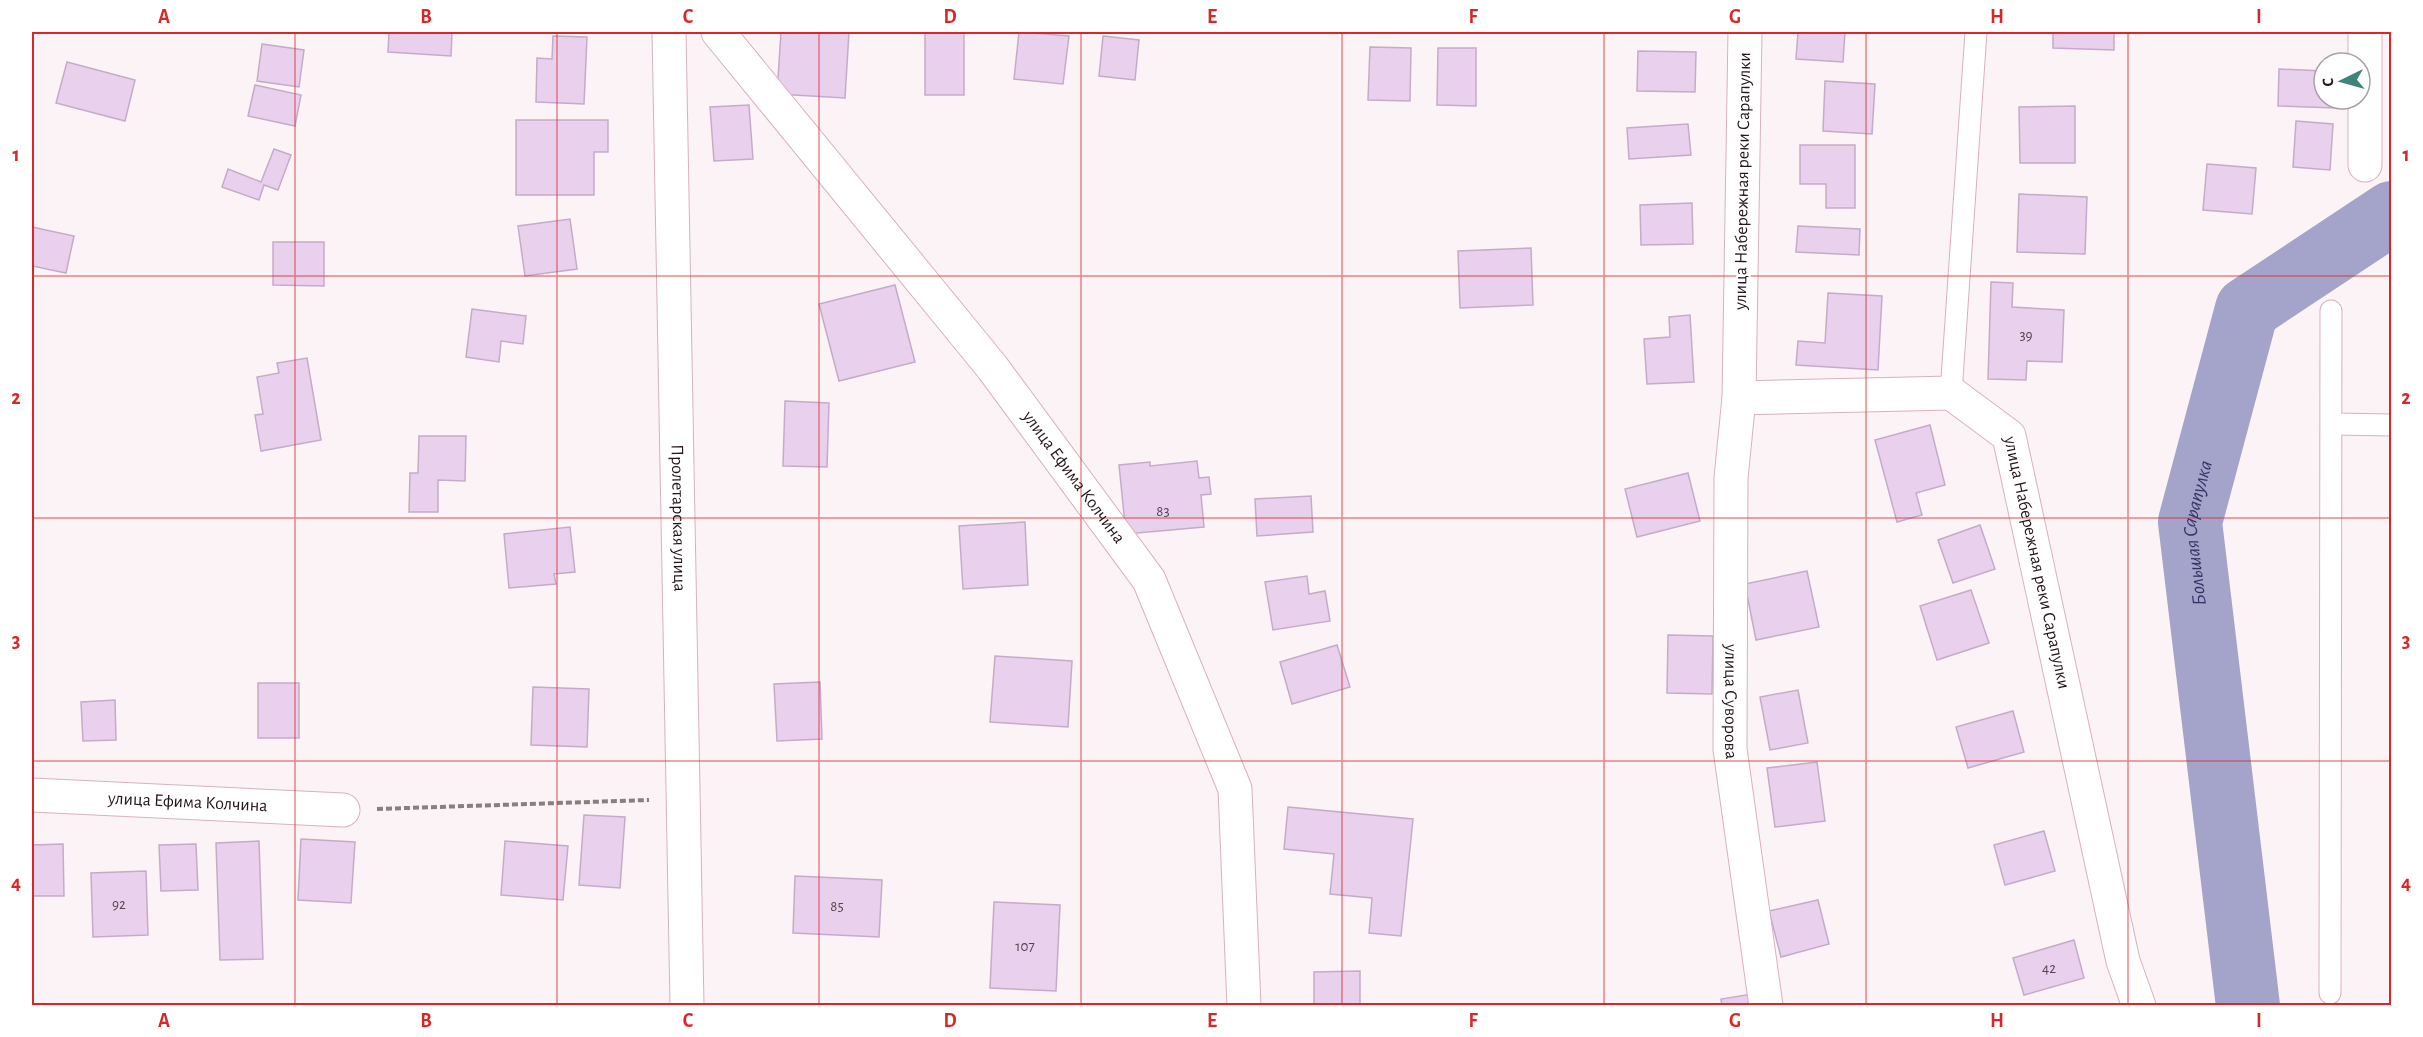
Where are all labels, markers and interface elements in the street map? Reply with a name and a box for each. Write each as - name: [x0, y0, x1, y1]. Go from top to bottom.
- text: A: [158, 7, 170, 27]
- text: B: [420, 7, 432, 27]
- text: C: [683, 7, 694, 27]
- text: D: [943, 7, 957, 27]
- text: E: [1207, 7, 1217, 27]
- text: F: [1468, 7, 1478, 27]
- text: G: [1729, 7, 1741, 27]
- text: H: [1990, 7, 2004, 27]
- text: I: [2256, 7, 2262, 27]
- north arrow: [2312, 51, 2372, 111]
- street label: улица Набережная реки Сарапулки: [1731, 52, 1754, 311]
- text: С: [2320, 77, 2336, 87]
- text: 1: [12, 145, 20, 165]
- text: 1: [2402, 145, 2410, 165]
- house number: 39: [2019, 328, 2033, 343]
- text: 2: [11, 388, 21, 408]
- text: 2: [2401, 388, 2411, 408]
- street label: улица Ефима Колчина: [1018, 407, 1128, 547]
- street label: улица Набережная реки Сарапулки: [2000, 434, 2073, 691]
- street label: Пролетарская улица: [668, 444, 688, 592]
- water label: Большая Сарапулка: [2179, 458, 2216, 607]
- house number: 83: [1156, 504, 1170, 519]
- text: 3: [12, 631, 20, 651]
- text: 3: [2402, 631, 2410, 651]
- street label: улица Суворова: [1721, 643, 1740, 760]
- street label: улица Ефима Колчина: [107, 790, 268, 815]
- text: 4: [11, 873, 21, 893]
- text: 4: [2401, 873, 2411, 893]
- house number: 92: [112, 897, 126, 912]
- house number: 85: [830, 899, 844, 914]
- house number: 107: [1015, 939, 1035, 954]
- house number: 42: [2042, 961, 2056, 976]
- text: A: [158, 1011, 170, 1031]
- text: B: [420, 1011, 432, 1031]
- text: C: [683, 1011, 694, 1031]
- text: D: [943, 1011, 957, 1031]
- text: E: [1207, 1011, 1217, 1031]
- text: F: [1468, 1011, 1478, 1031]
- text: G: [1729, 1011, 1741, 1031]
- text: H: [1990, 1011, 2004, 1031]
- text: I: [2256, 1011, 2262, 1031]

